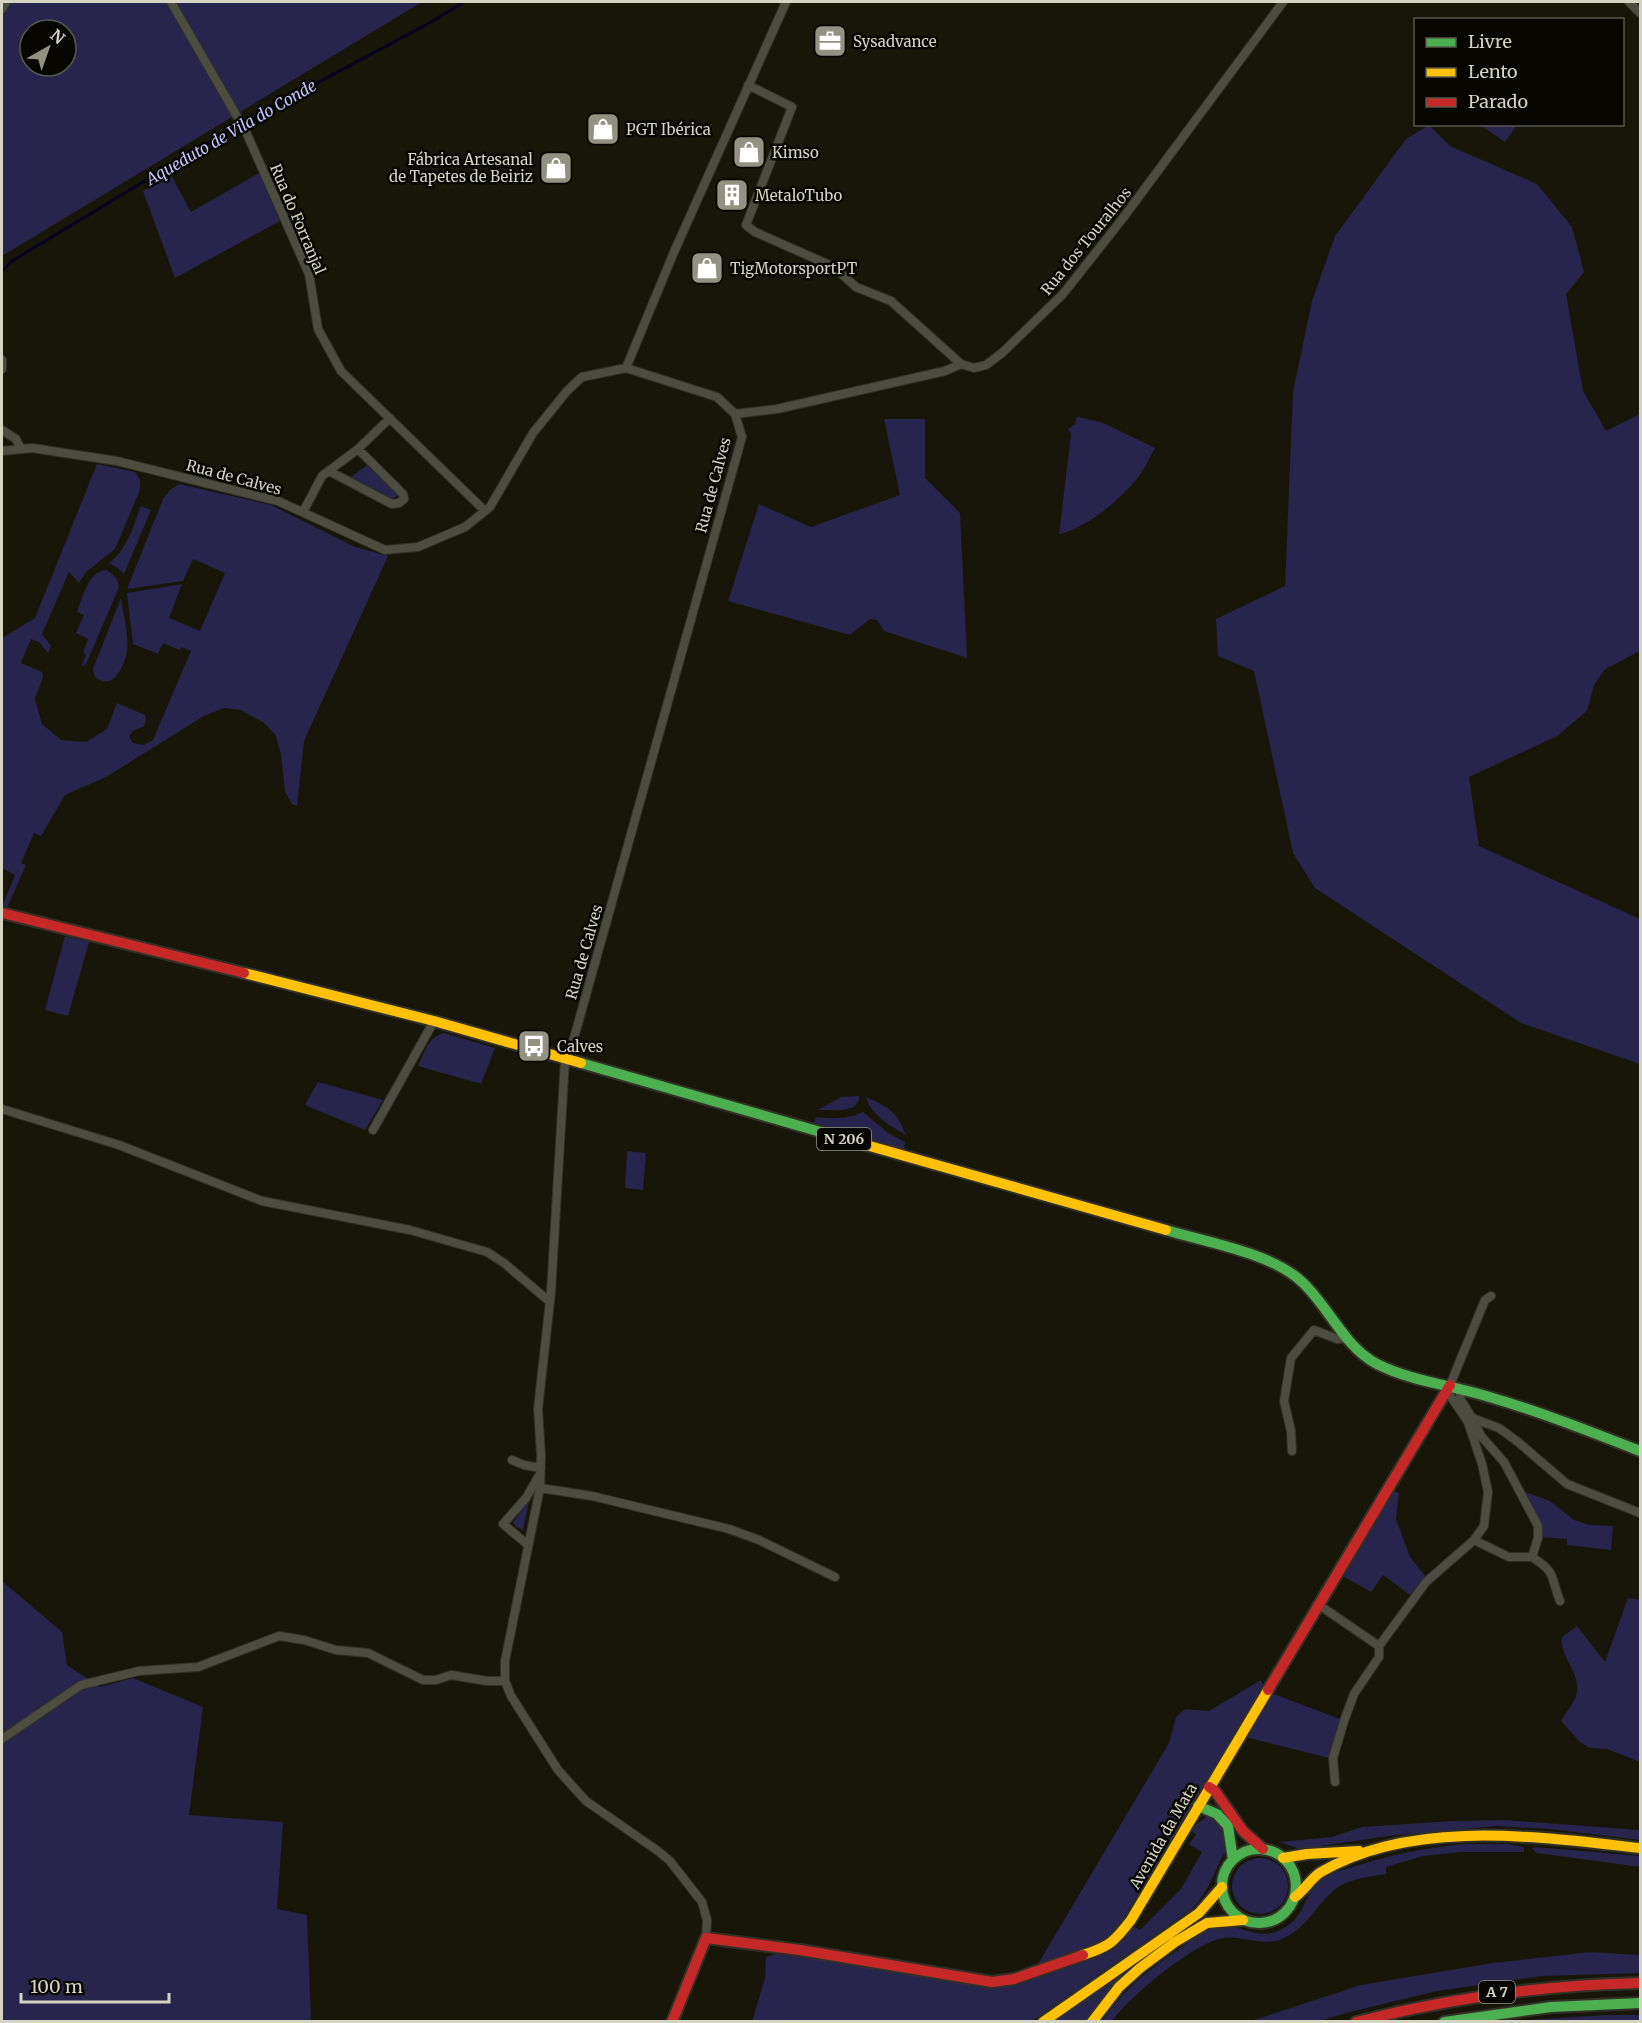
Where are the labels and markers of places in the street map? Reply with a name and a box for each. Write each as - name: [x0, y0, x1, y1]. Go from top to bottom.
- office icon: Sysadvance: [812, 23, 848, 59]
- place label: Sysadvance: [853, 32, 937, 51]
- shop icon: PGT Ibérica: [585, 111, 621, 147]
- place label: PGT Ibérica: [626, 120, 711, 139]
- shop icon: Kimso: [731, 134, 767, 170]
- place label: Kimso: [772, 143, 819, 162]
- place label: Fábrica Artesanal de Tapetes de Beiriz: [389, 150, 533, 186]
- shop icon: Fábrica Artesanal de Tapetes de Beiriz: [538, 150, 574, 186]
- building icon: MetaloTubo: [714, 177, 750, 213]
- place label: MetaloTubo: [755, 186, 843, 205]
- shop icon: TigMotorsportPT: [689, 250, 725, 286]
- place label: TigMotorsportPT: [730, 259, 858, 278]
- bus stop icon: Calves: [516, 1028, 552, 1064]
- place label: Calves: [557, 1037, 603, 1056]

